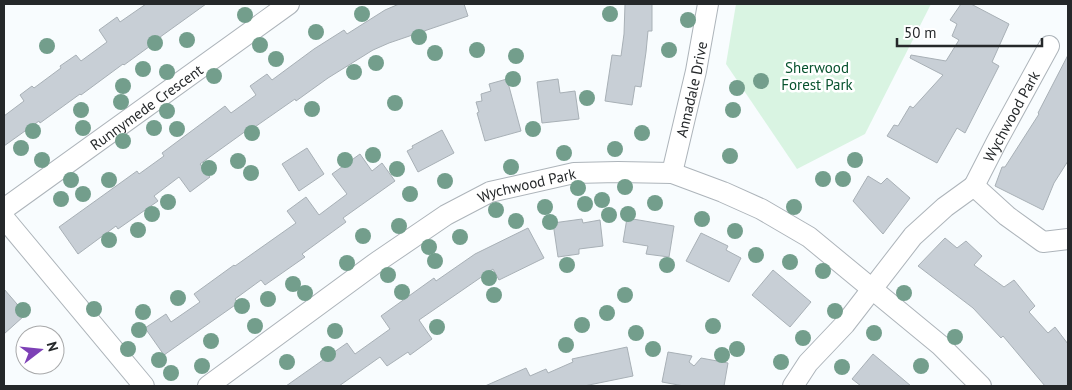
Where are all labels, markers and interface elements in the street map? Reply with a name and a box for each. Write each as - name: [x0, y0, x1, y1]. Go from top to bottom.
- scale bar: [897, 15, 1042, 47]
- text: 50 m: [904, 23, 937, 42]
- street label: Annadale Drive: [671, 40, 711, 139]
- park label: Sherwood Forest Park: [781, 58, 854, 94]
- street label: Runnymede Crescent: [86, 60, 206, 154]
- street label: Wychwood Park: [979, 67, 1044, 165]
- street label: Wychwood Park: [474, 163, 578, 206]
- north arrow: [15, 325, 65, 375]
- text: N: [43, 340, 62, 353]

